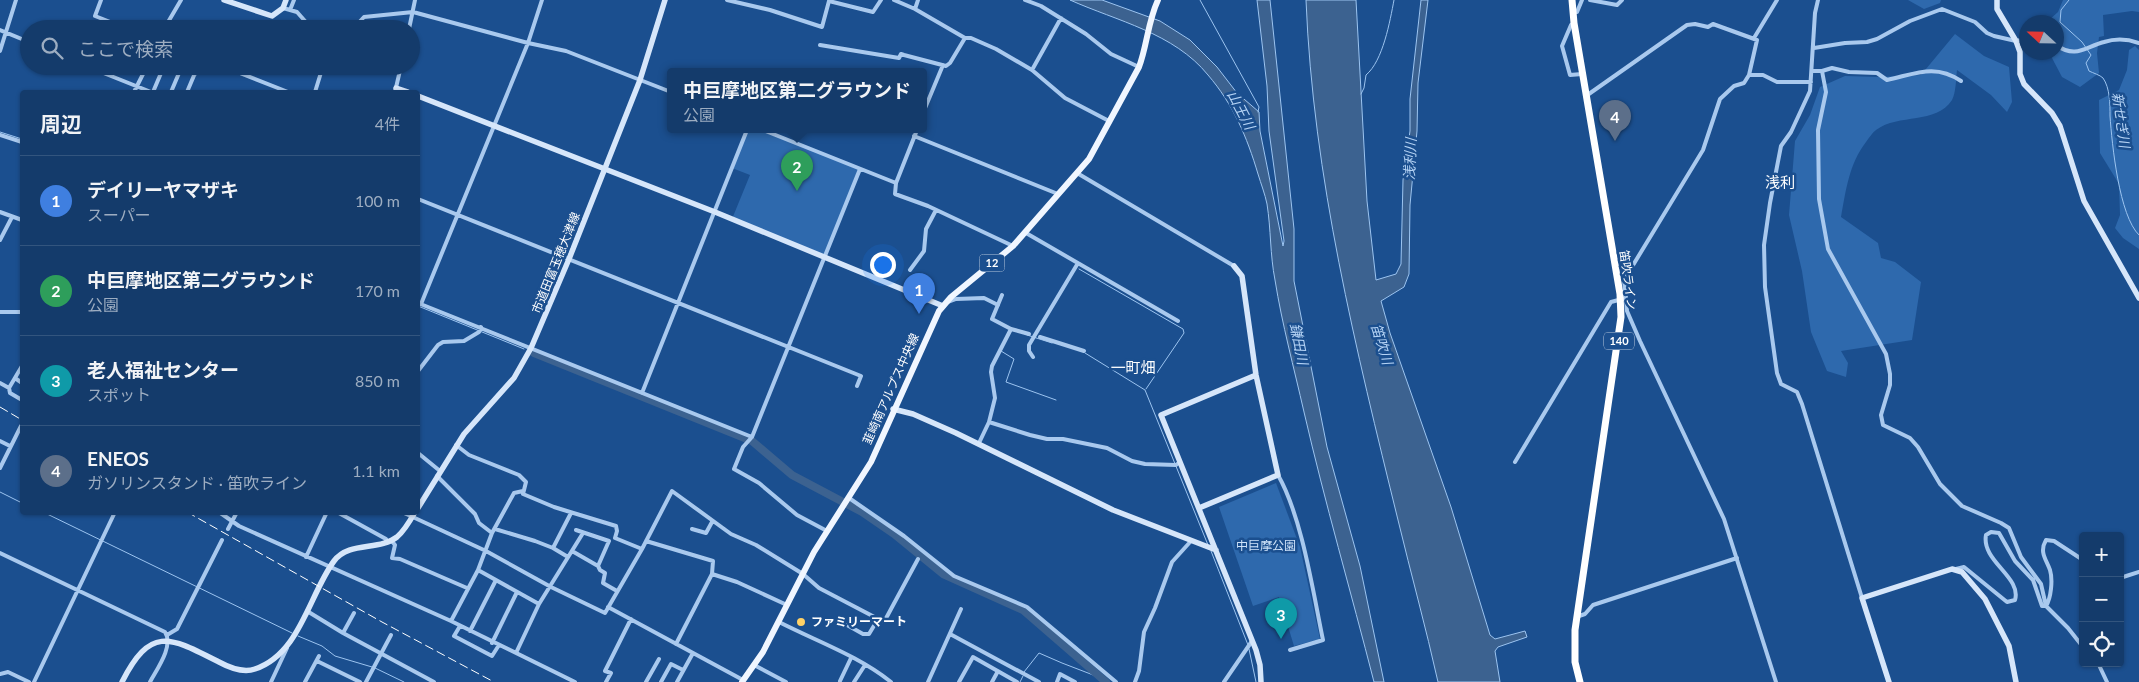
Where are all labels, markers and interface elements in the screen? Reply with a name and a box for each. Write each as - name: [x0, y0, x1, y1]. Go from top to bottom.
- north arrow: [2019, 15, 2064, 60]
- search box: [20, 20, 420, 75]
- icon: search: [38, 34, 66, 62]
- text: ここで検索: [78, 37, 173, 60]
- popup: [667, 68, 927, 133]
- text: 中巨摩地区第二グラウンド: [683, 78, 911, 101]
- water label: 山王川: [1224, 87, 1260, 134]
- water label: 新せぎ川: [2109, 91, 2134, 151]
- pin: 4: [1599, 100, 1631, 141]
- text: 公園: [683, 105, 715, 124]
- text: 周辺: [40, 111, 82, 136]
- text: 4件: [375, 114, 400, 133]
- water label: 浅利川: [1400, 136, 1419, 180]
- pin: 2: [781, 150, 813, 191]
- district label: 浅利: [1765, 173, 1795, 191]
- text: デイリーヤマザキ: [87, 178, 239, 201]
- text: 1: [51, 191, 61, 210]
- text: 100 m: [355, 191, 400, 210]
- text: スーパー: [87, 205, 151, 224]
- street label: 市道田富玉穂大津線: [528, 210, 583, 316]
- street label: 笛吹ライン: [1617, 249, 1640, 311]
- your location: [870, 252, 896, 278]
- road number: 12: [980, 254, 1004, 272]
- text: 中巨摩地区第二グラウンド: [87, 268, 315, 291]
- pin: 1: [903, 273, 935, 314]
- text: 2: [51, 281, 61, 300]
- text: 170 m: [355, 281, 400, 300]
- text: 公園: [87, 295, 119, 314]
- water label: 笛吹川: [1368, 321, 1397, 368]
- water label: 鎌田川: [1287, 322, 1312, 368]
- street label: 韮崎南アルプス中央線: [859, 331, 922, 447]
- road number: 140: [1604, 332, 1634, 350]
- text: 老人福祉センター: [87, 358, 239, 381]
- district label: 一町畑: [1110, 358, 1156, 376]
- text: 3: [51, 371, 61, 390]
- text: 850 m: [355, 371, 400, 390]
- text: スポット: [87, 385, 151, 404]
- text: ENEOS: [87, 447, 149, 470]
- text: 4: [51, 461, 61, 480]
- text: 1.1 km: [352, 461, 400, 480]
- text: ガソリンスタンド · 笛吹ライン: [87, 473, 307, 492]
- map controls: [2079, 532, 2124, 667]
- button: +: [2079, 532, 2124, 577]
- park label: 中巨摩公園: [1236, 538, 1296, 553]
- button: −: [2079, 577, 2124, 622]
- pin: 3: [1265, 598, 1297, 639]
- place label: ファミリーマート: [811, 614, 907, 629]
- marker: ファミリーマート: [795, 616, 807, 628]
- button: locate: [2079, 622, 2124, 667]

